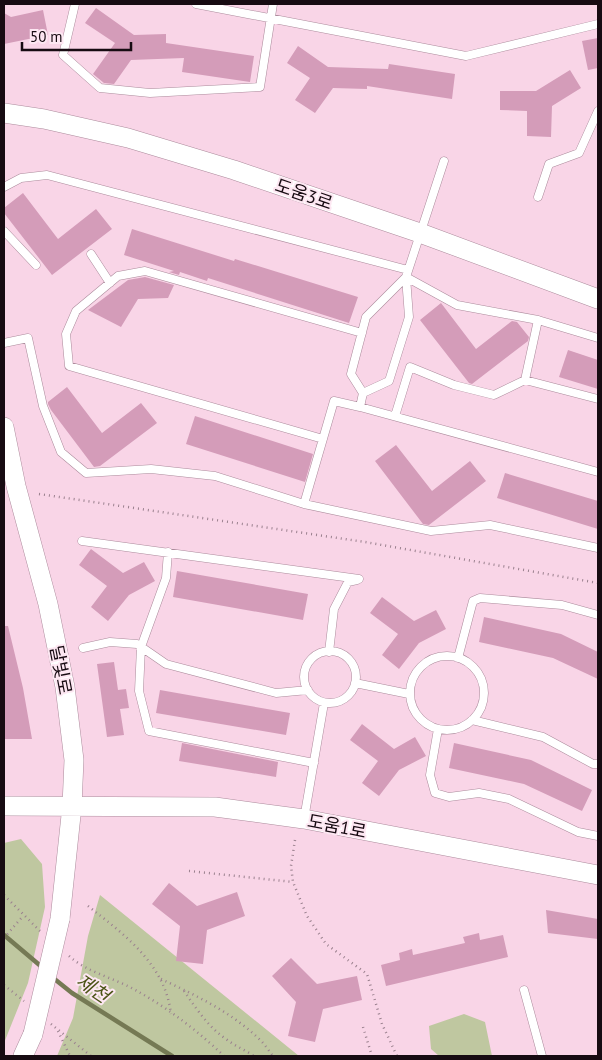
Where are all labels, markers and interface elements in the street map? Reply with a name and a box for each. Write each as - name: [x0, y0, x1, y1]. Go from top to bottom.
- scale bar: [22, 20, 131, 52]
- text: 50 m: [30, 27, 63, 46]
- street label: 도움3로: [272, 173, 336, 215]
- street label: 달빛로: [45, 643, 77, 697]
- street label: 도움1로: [306, 809, 368, 843]
- water label: 제천: [72, 968, 115, 1009]

